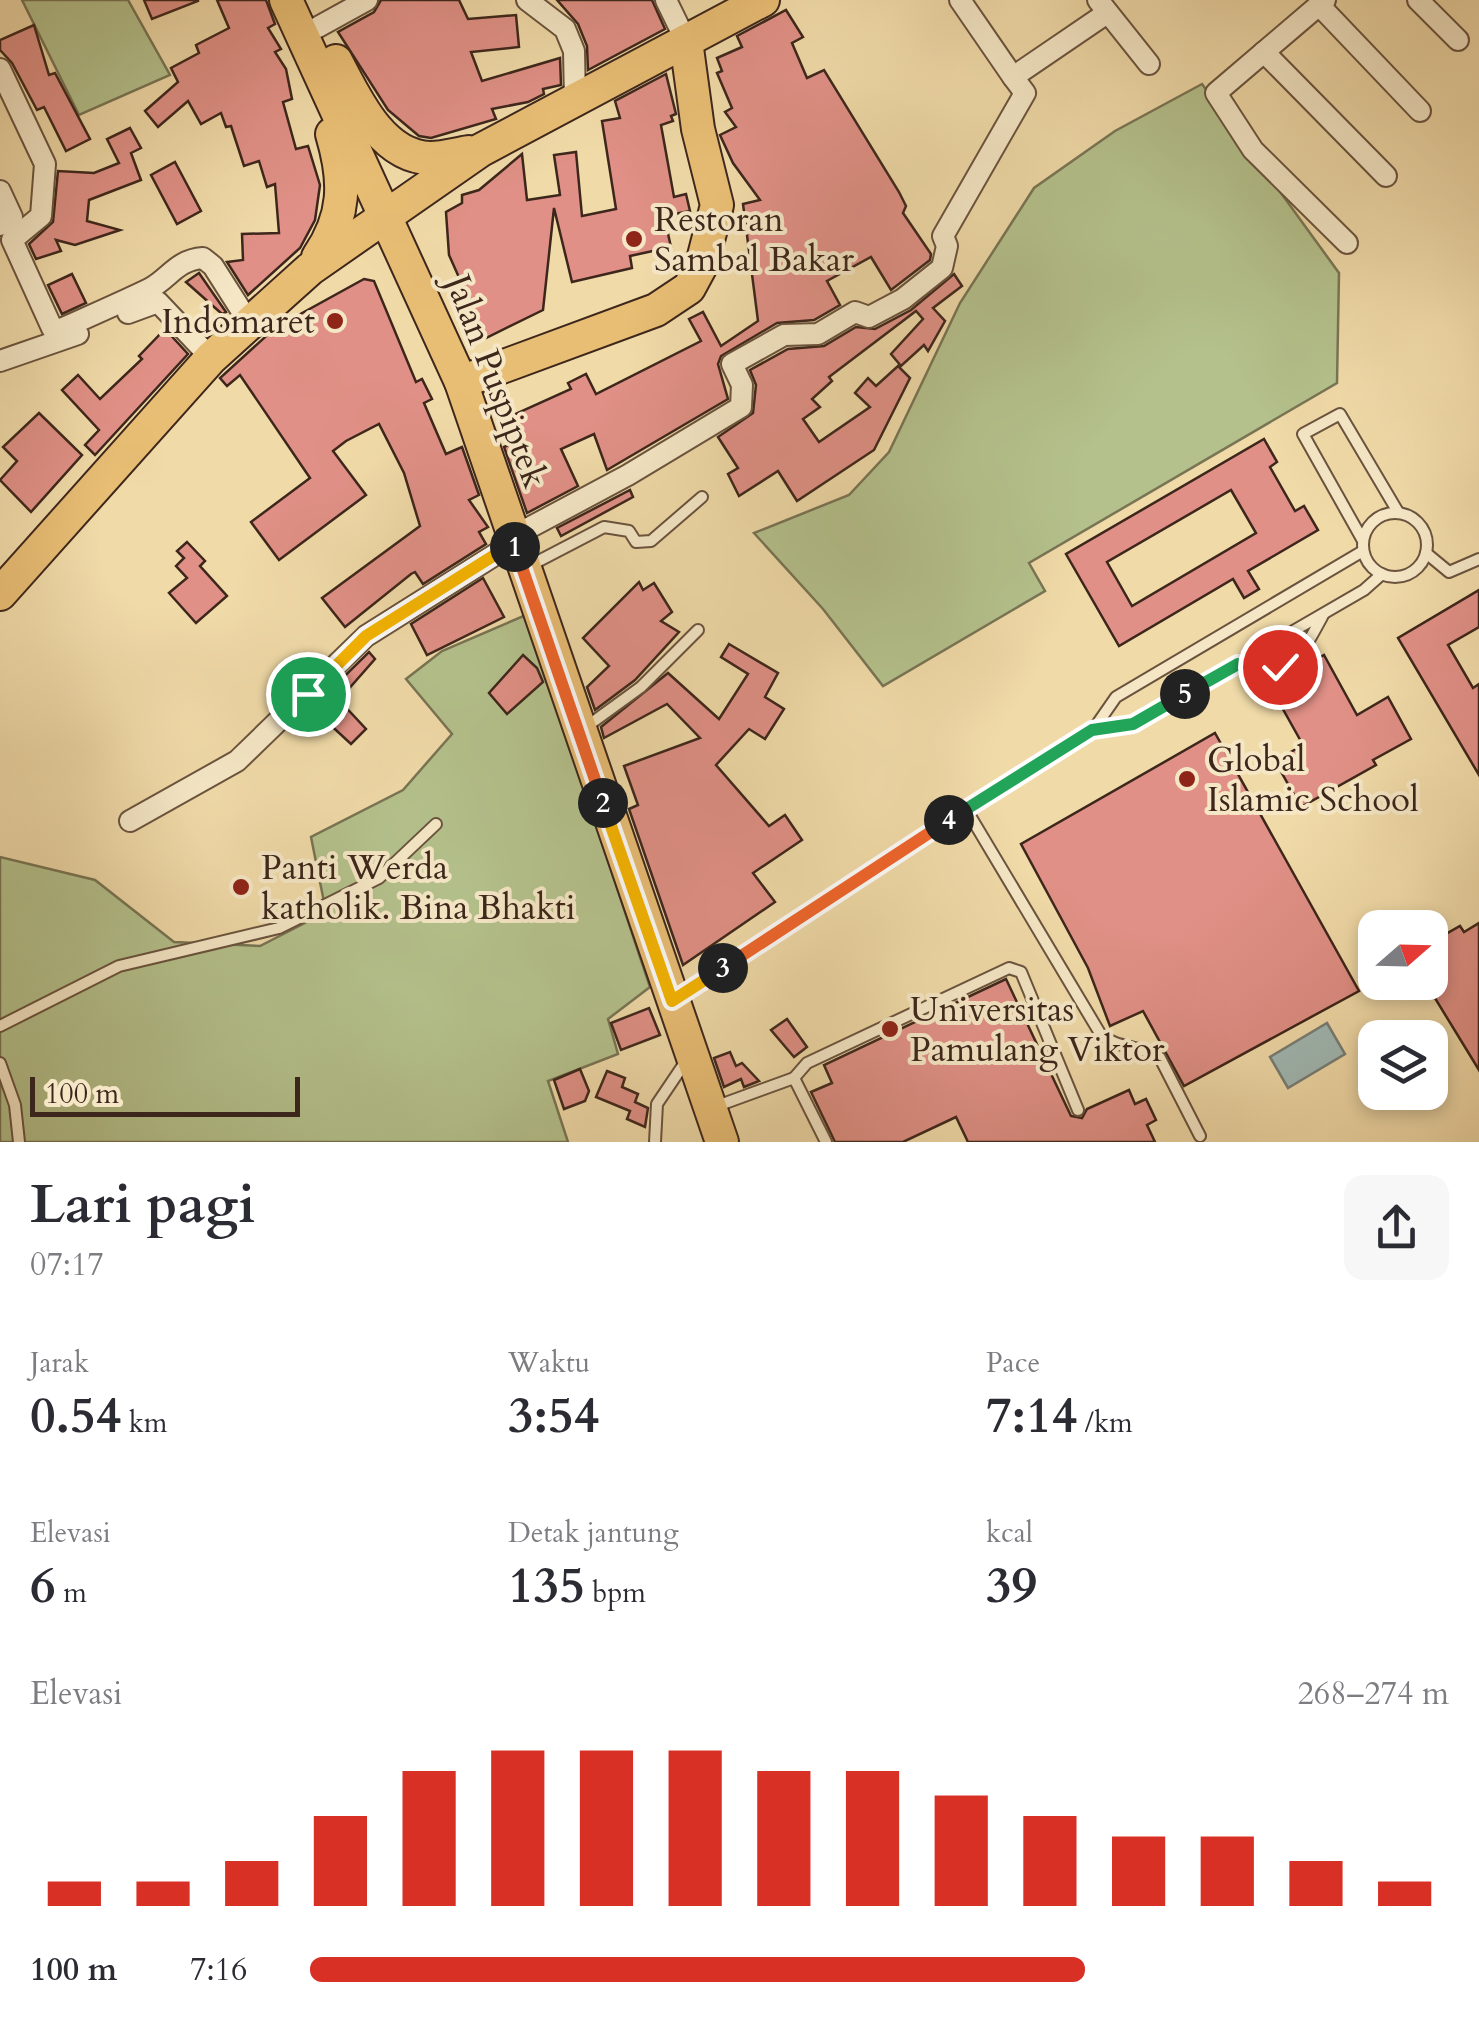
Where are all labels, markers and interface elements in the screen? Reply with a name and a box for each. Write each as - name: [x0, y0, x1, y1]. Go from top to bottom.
- place label: Restoran Sambal Bakar: [654, 196, 854, 284]
- marker: Restoran Sambal Bakar: [623, 228, 645, 250]
- street label: Jalan Puspiptek: [432, 263, 559, 495]
- place label: Indomaret: [161, 298, 315, 346]
- marker: Indomaret: [324, 310, 346, 332]
- pin: 1: [490, 522, 540, 572]
- text: 1: [508, 528, 522, 566]
- pin: [1238, 625, 1323, 710]
- icon: check: [1253, 640, 1308, 695]
- pin: [266, 652, 351, 737]
- icon: arrive: [281, 667, 336, 722]
- pin: 5: [1160, 669, 1210, 719]
- text: 5: [1178, 675, 1192, 713]
- place label: Global Islamic School: [1207, 736, 1419, 824]
- marker: Global Islamic School: [1176, 768, 1198, 790]
- pin: 2: [578, 778, 628, 828]
- text: 2: [596, 784, 610, 822]
- pin: 4: [924, 795, 974, 845]
- text: 4: [942, 801, 956, 839]
- place label: Panti Werda katholik. Bina Bhakti: [261, 844, 576, 932]
- marker: Panti Werda katholik. Bina Bhakti: [230, 876, 252, 898]
- north arrow: [1358, 910, 1448, 1000]
- map controls: [1358, 910, 1448, 1110]
- pin: 3: [698, 943, 748, 993]
- text: 3: [716, 949, 730, 987]
- place label: Universitas Pamulang Viktor: [910, 986, 1165, 1074]
- marker: Universitas Pamulang Viktor: [879, 1018, 901, 1040]
- button: layers: [1358, 1020, 1448, 1110]
- scale bar: [30, 1072, 300, 1116]
- text: 100 m: [45, 1075, 119, 1113]
- text: Lari pagi: [30, 1168, 256, 1242]
- button: share: [1344, 1175, 1449, 1280]
- text: 07:17: [30, 1243, 104, 1287]
- text: Jarak: [30, 1344, 89, 1382]
- text: Waktu: [508, 1344, 590, 1382]
- text: Pace: [986, 1344, 1040, 1382]
- text: 0.54: [30, 1382, 121, 1450]
- text: 3:54: [508, 1382, 599, 1450]
- text: 7:14: [986, 1382, 1077, 1450]
- text: km: [121, 1404, 168, 1442]
- text: /km: [1077, 1404, 1133, 1442]
- text: Elevasi: [30, 1514, 111, 1552]
- text: Detak jantung: [508, 1514, 679, 1552]
- text: kcal: [986, 1514, 1033, 1552]
- text: 6: [30, 1552, 56, 1620]
- text: 135: [508, 1552, 585, 1620]
- text: 39: [986, 1552, 1037, 1620]
- text: m: [56, 1574, 87, 1612]
- text: bpm: [585, 1574, 646, 1612]
- text: Elevasi: [30, 1672, 122, 1716]
- text: 268–274 m: [1297, 1672, 1449, 1716]
- text: 100 m: [30, 1948, 117, 1992]
- text: 7:16: [190, 1948, 247, 1992]

